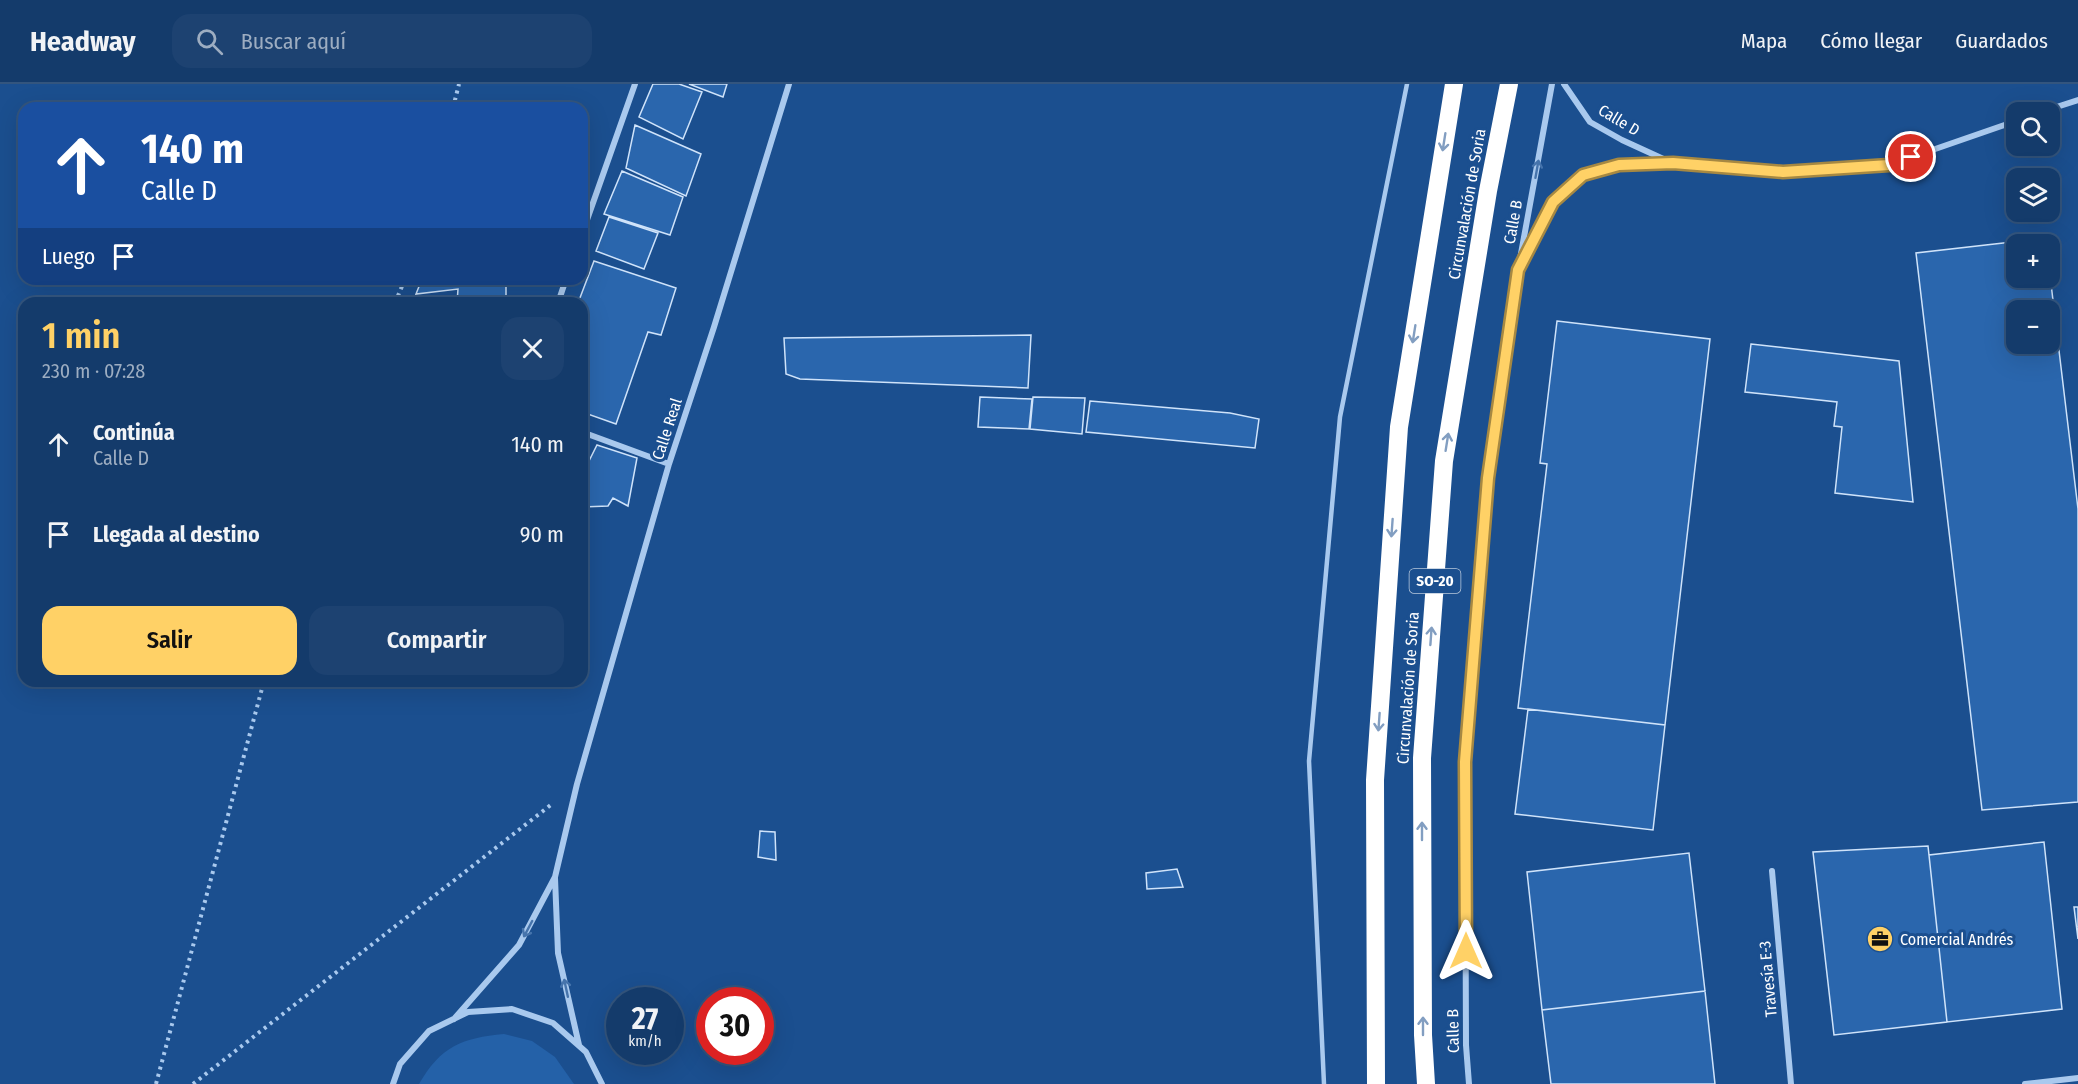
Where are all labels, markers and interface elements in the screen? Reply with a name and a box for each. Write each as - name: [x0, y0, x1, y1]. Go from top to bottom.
- search box: [172, 14, 592, 68]
- text: Headway: [30, 25, 136, 58]
- icon: search: [193, 25, 226, 58]
- text: Buscar aquí: [241, 28, 346, 55]
- text: Mapa: [1741, 28, 1787, 54]
- text: Cómo llegar: [1820, 28, 1922, 54]
- text: Guardados: [1955, 28, 2048, 54]
- street label: Calle D: [1595, 100, 1643, 140]
- map controls: [2006, 102, 2060, 354]
- button: search: [2006, 102, 2060, 156]
- text: 140 m: [141, 124, 244, 174]
- icon: ahead: [42, 126, 120, 204]
- street label: Circunvalación de Soria: [1444, 127, 1490, 281]
- one-way arrow: [1438, 131, 1449, 151]
- pin: [1885, 131, 1936, 182]
- icon: arrive: [1894, 140, 1927, 173]
- one-way arrow: [1532, 160, 1543, 180]
- button: layers: [2006, 168, 2060, 222]
- text: Calle D: [141, 175, 217, 207]
- street label: Calle B: [1500, 198, 1526, 246]
- button: +: [2006, 234, 2060, 288]
- icon: arrive: [107, 240, 140, 273]
- text: Luego: [42, 243, 95, 270]
- button: −: [2006, 300, 2060, 354]
- text: 1 min: [42, 314, 120, 358]
- button: close: [501, 317, 564, 380]
- one-way arrow: [1408, 324, 1419, 344]
- text: 230 m · 07:28: [42, 359, 145, 383]
- street label: Calle Real: [648, 396, 686, 462]
- text: Continúa: [93, 419, 175, 446]
- icon: ahead: [42, 428, 75, 461]
- text: 140 m: [511, 431, 564, 458]
- one-way arrow: [1442, 432, 1453, 452]
- text: Calle D: [93, 446, 149, 470]
- one-way arrow: [1386, 517, 1397, 537]
- icon: arrive: [42, 518, 75, 551]
- text: Llegada al destino: [93, 521, 260, 548]
- text: 90 m: [520, 521, 564, 548]
- road number: SO-20: [1410, 569, 1460, 593]
- button: Salir: [42, 606, 297, 675]
- button: Compartir: [309, 606, 564, 675]
- street label: Circunvalación de Soria: [1393, 611, 1423, 765]
- one-way arrow: [1426, 627, 1437, 646]
- one-way arrow: [1373, 712, 1384, 732]
- one-way arrow: [1416, 821, 1428, 841]
- position arrow: [1434, 919, 1498, 983]
- one-way arrow: [522, 920, 534, 937]
- office icon: Comercial Andrés: [1865, 924, 1895, 954]
- place label: Comercial Andrés: [1900, 930, 2014, 949]
- street label: Travesía E-3: [1755, 940, 1781, 1018]
- one-way arrow: [560, 979, 572, 998]
- speed limit sign: 30: [696, 987, 774, 1065]
- text: 27: [632, 1001, 658, 1037]
- street label: Calle B: [1443, 1008, 1463, 1053]
- one-way arrow: [1417, 1016, 1429, 1036]
- text: km/h: [628, 1032, 662, 1050]

